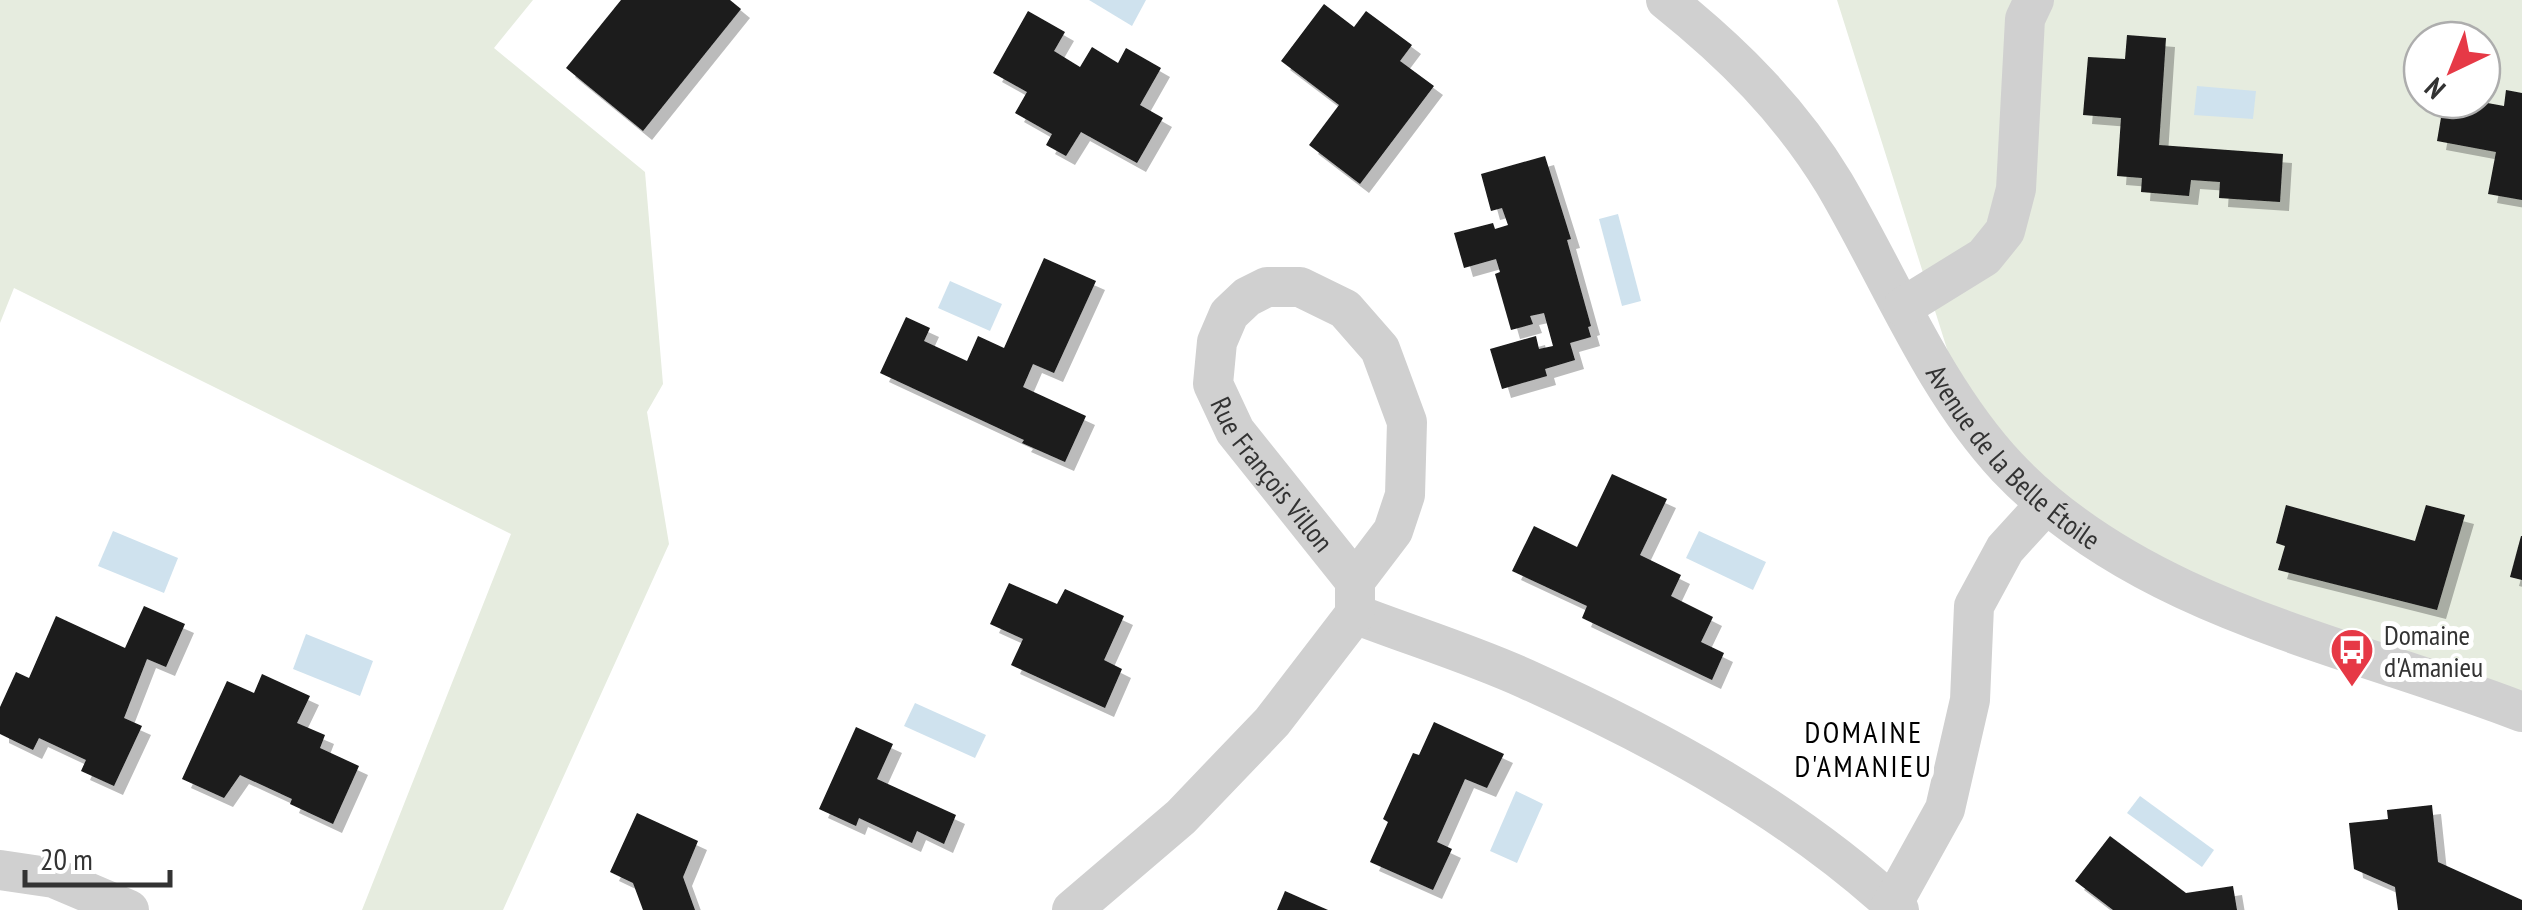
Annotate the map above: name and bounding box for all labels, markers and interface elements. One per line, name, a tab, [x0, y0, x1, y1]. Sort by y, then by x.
north arrow	[2402, 20, 2502, 120]
text: N	[2416, 70, 2453, 107]
street label: Avenue de la Belle Étoile	[1918, 358, 2108, 557]
street label: Rue François Villon	[1203, 391, 1342, 559]
place label: Domaine d'Amanieu	[2384, 616, 2483, 685]
bus stop icon: Domaine d'Amanieu	[2329, 627, 2375, 688]
district label: DOMAINE D'AMANIEU	[1795, 712, 1933, 785]
scale bar	[25, 825, 170, 887]
text: 20 m	[40, 839, 93, 878]

